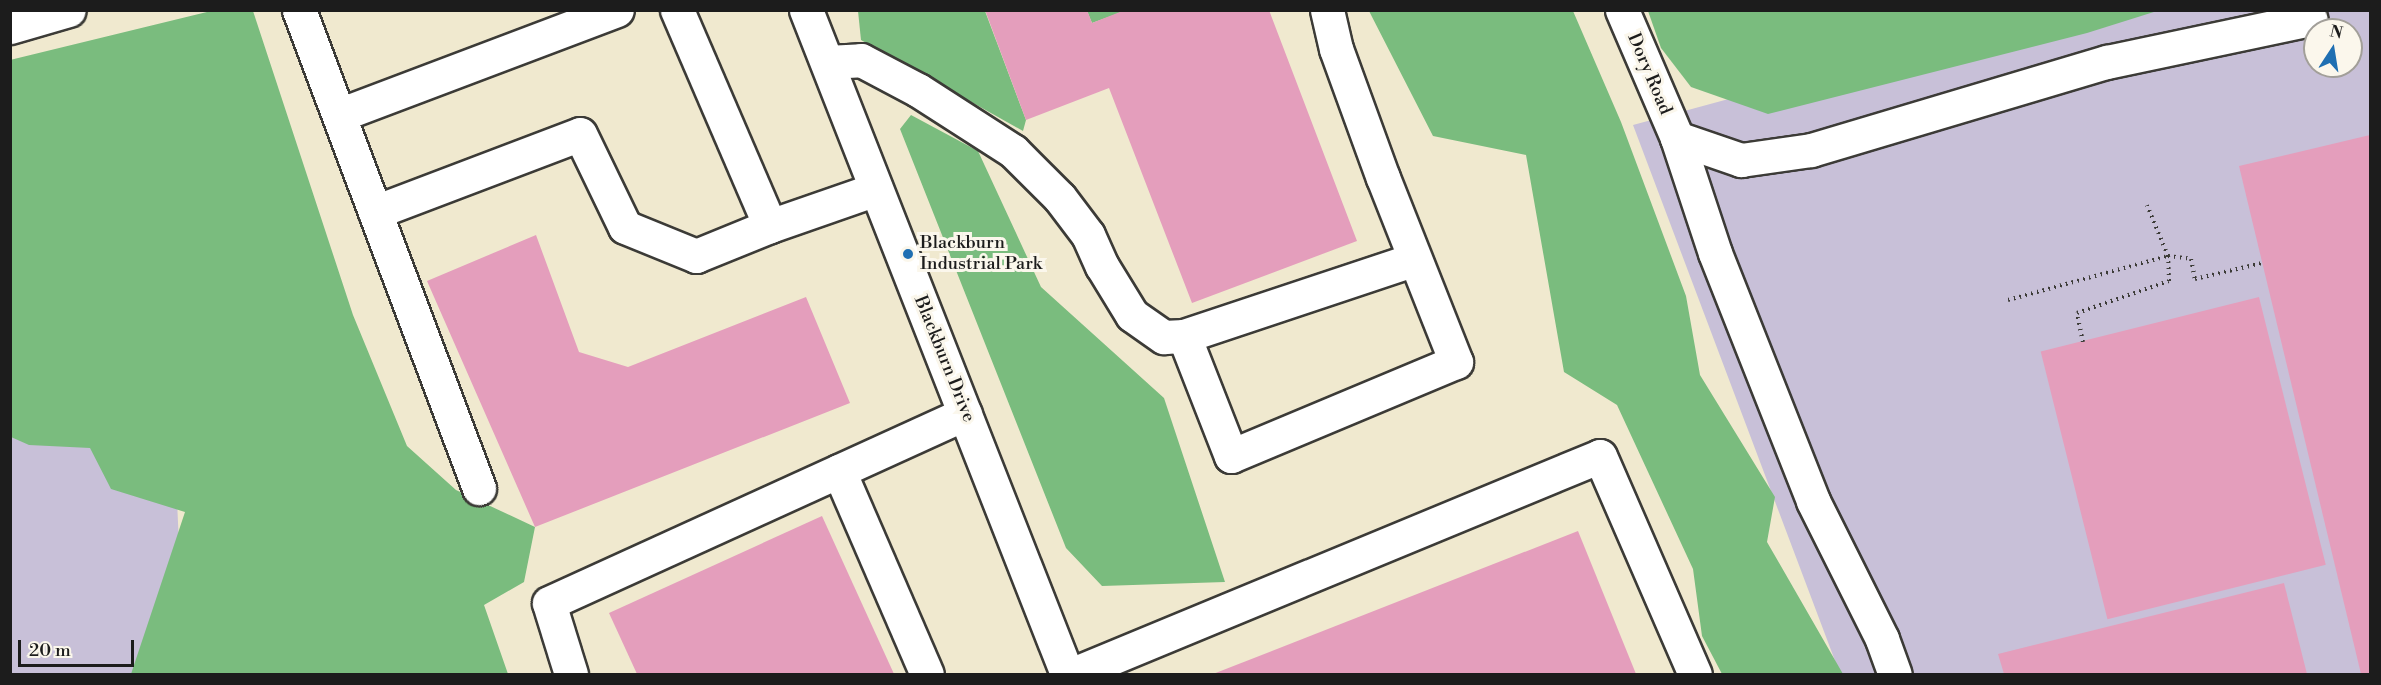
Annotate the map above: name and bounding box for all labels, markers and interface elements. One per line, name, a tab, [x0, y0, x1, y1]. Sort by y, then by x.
north arrow	[2303, 18, 2363, 78]
text: N	[2328, 21, 2345, 43]
street label: Dory Road	[1622, 30, 1676, 118]
place label: Blackburn Industrial Park	[920, 233, 1042, 276]
marker: Blackburn Industrial Park	[901, 247, 915, 261]
street label: Blackburn Drive	[909, 293, 979, 425]
scale bar	[21, 628, 136, 666]
text: 20 m	[29, 639, 71, 662]

